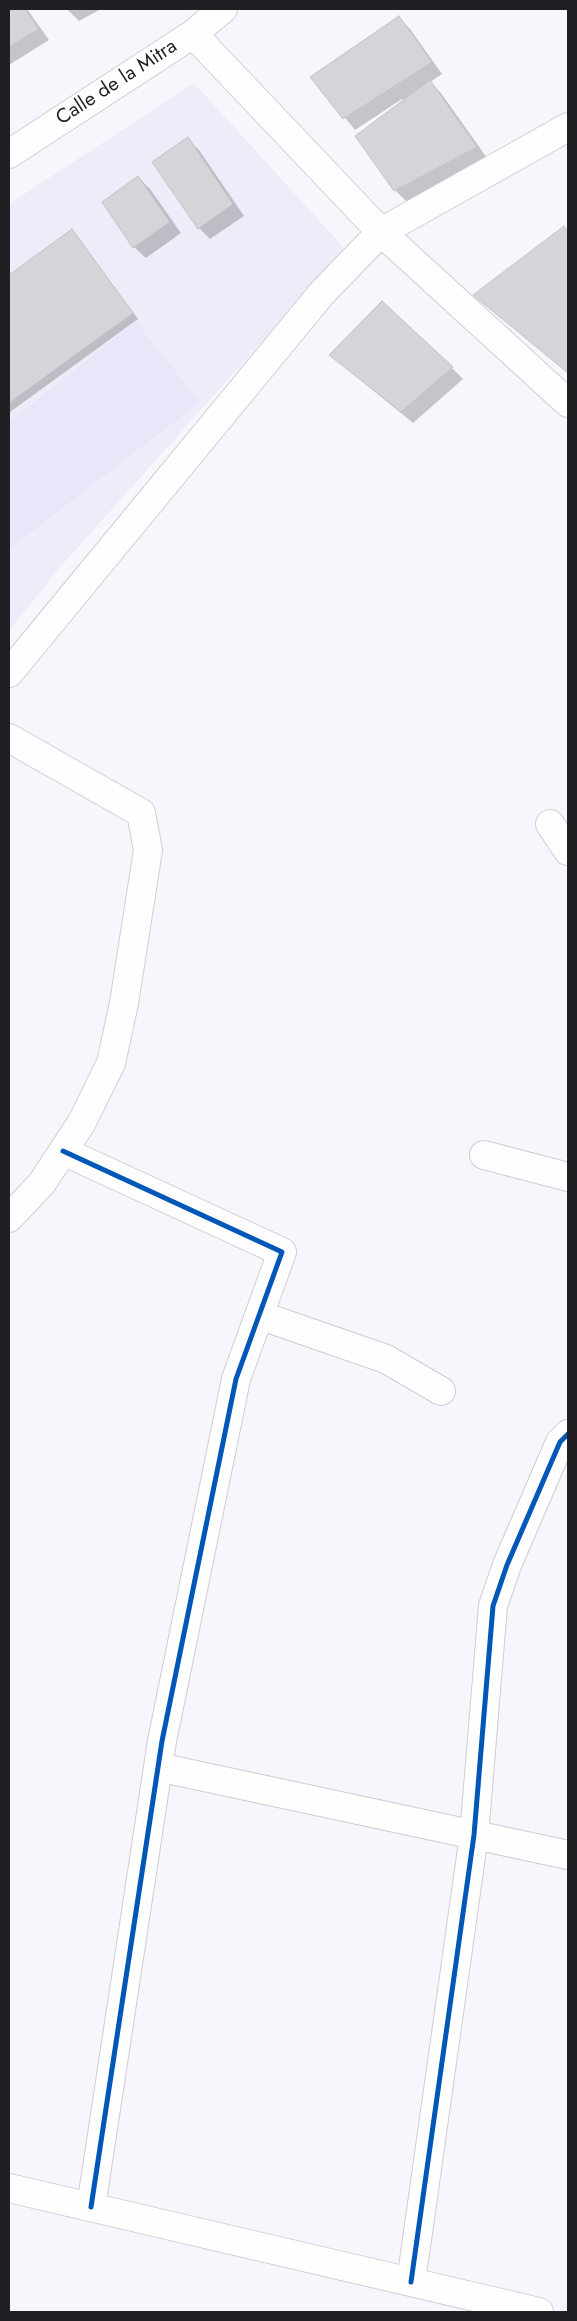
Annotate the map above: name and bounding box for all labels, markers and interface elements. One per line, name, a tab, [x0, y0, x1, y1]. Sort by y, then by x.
street label: Calle de la Mitra	[52, 35, 182, 131]

